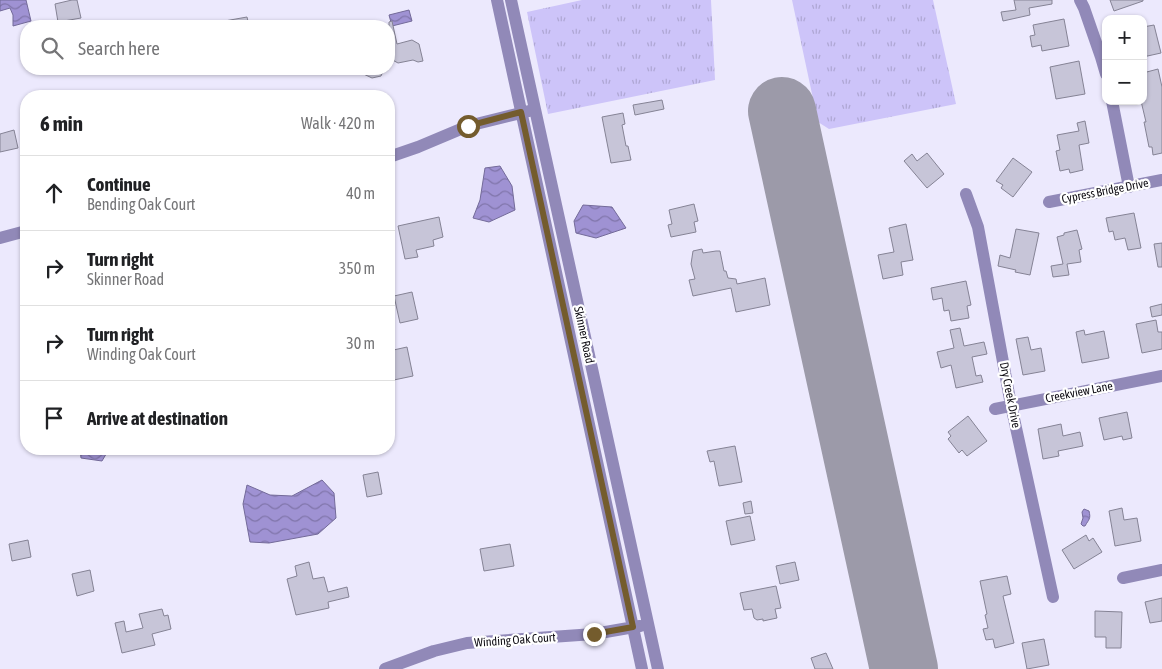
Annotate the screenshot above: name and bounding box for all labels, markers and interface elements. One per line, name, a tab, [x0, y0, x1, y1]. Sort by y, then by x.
map controls	[1102, 15, 1147, 105]
button: +	[1102, 15, 1147, 60]
search box	[20, 20, 395, 75]
icon: search	[38, 34, 66, 62]
text: Search here	[78, 37, 160, 59]
button: −	[1102, 60, 1147, 105]
text: 6 min	[40, 111, 83, 135]
text: Walk · 420 m	[301, 114, 375, 132]
route start	[457, 115, 480, 138]
text: Continue	[87, 173, 151, 195]
street label: Cypress Bridge Drive	[1060, 176, 1150, 206]
icon: ahead	[40, 179, 68, 207]
text: 40 m	[346, 184, 375, 202]
text: Bending Oak Court	[87, 195, 195, 213]
text: Turn right	[87, 248, 154, 270]
icon: right	[40, 254, 68, 282]
text: 350 m	[339, 259, 375, 277]
text: Skinner Road	[87, 270, 164, 288]
street label: Skinner Road	[571, 305, 597, 365]
text: Turn right	[87, 323, 154, 345]
icon: right	[40, 329, 68, 357]
text: 30 m	[346, 334, 375, 352]
text: Winding Oak Court	[87, 345, 196, 363]
street label: Dry Creek Drive	[997, 361, 1023, 429]
street label: Creekview Lane	[1044, 379, 1114, 405]
icon: arrive	[40, 404, 68, 432]
text: Arrive at destination	[87, 407, 228, 429]
route end	[583, 623, 606, 646]
street label: Winding Oak Court	[474, 630, 557, 650]

